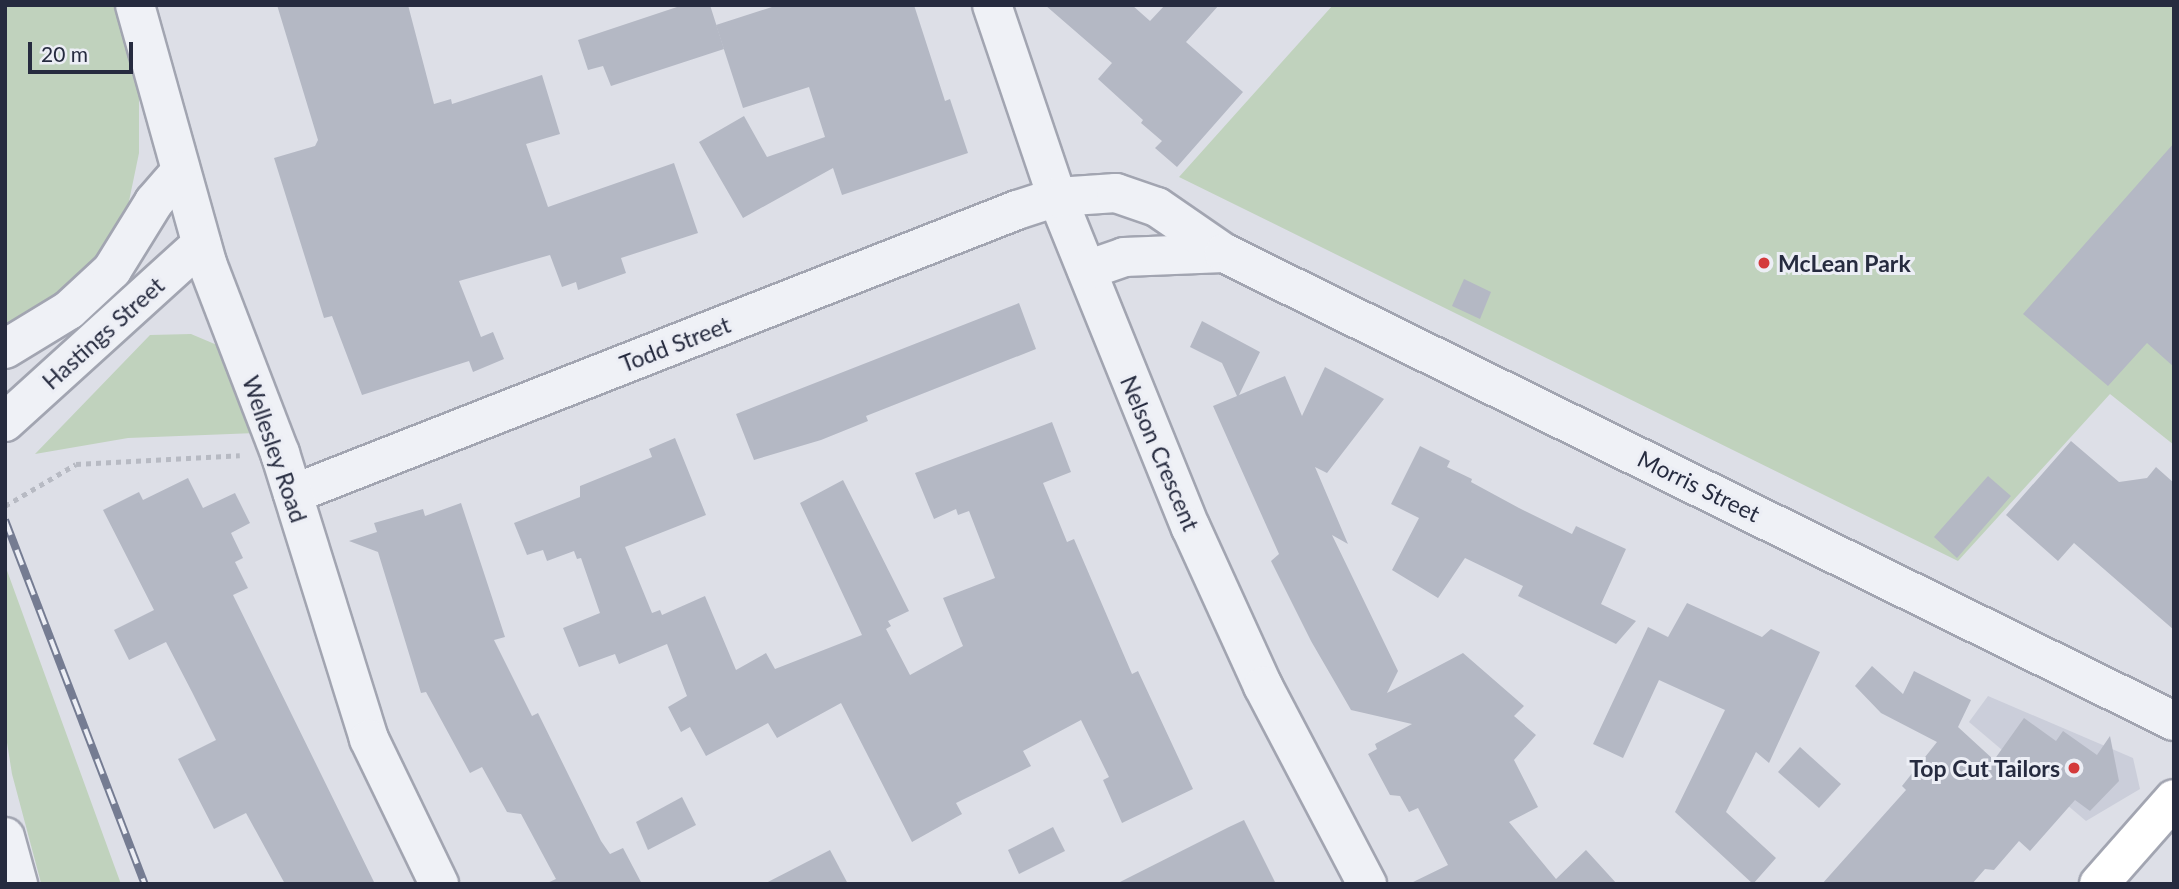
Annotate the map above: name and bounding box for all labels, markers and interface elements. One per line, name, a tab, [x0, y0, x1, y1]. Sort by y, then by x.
scale bar	[32, 28, 136, 72]
text: 20 m	[41, 41, 88, 66]
place label: McLean Park	[1778, 249, 1911, 277]
marker: McLean Park	[1756, 255, 1772, 271]
street label: Hastings Street	[37, 271, 169, 395]
street label: Todd Street	[616, 310, 734, 378]
street label: Nelson Crescent	[1115, 371, 1205, 535]
street label: Wellesley Road	[237, 372, 313, 526]
street label: Morris Street	[1633, 445, 1765, 527]
place label: Top Cut Tailors	[1909, 754, 2060, 782]
marker: Top Cut Tailors	[2066, 760, 2082, 776]

